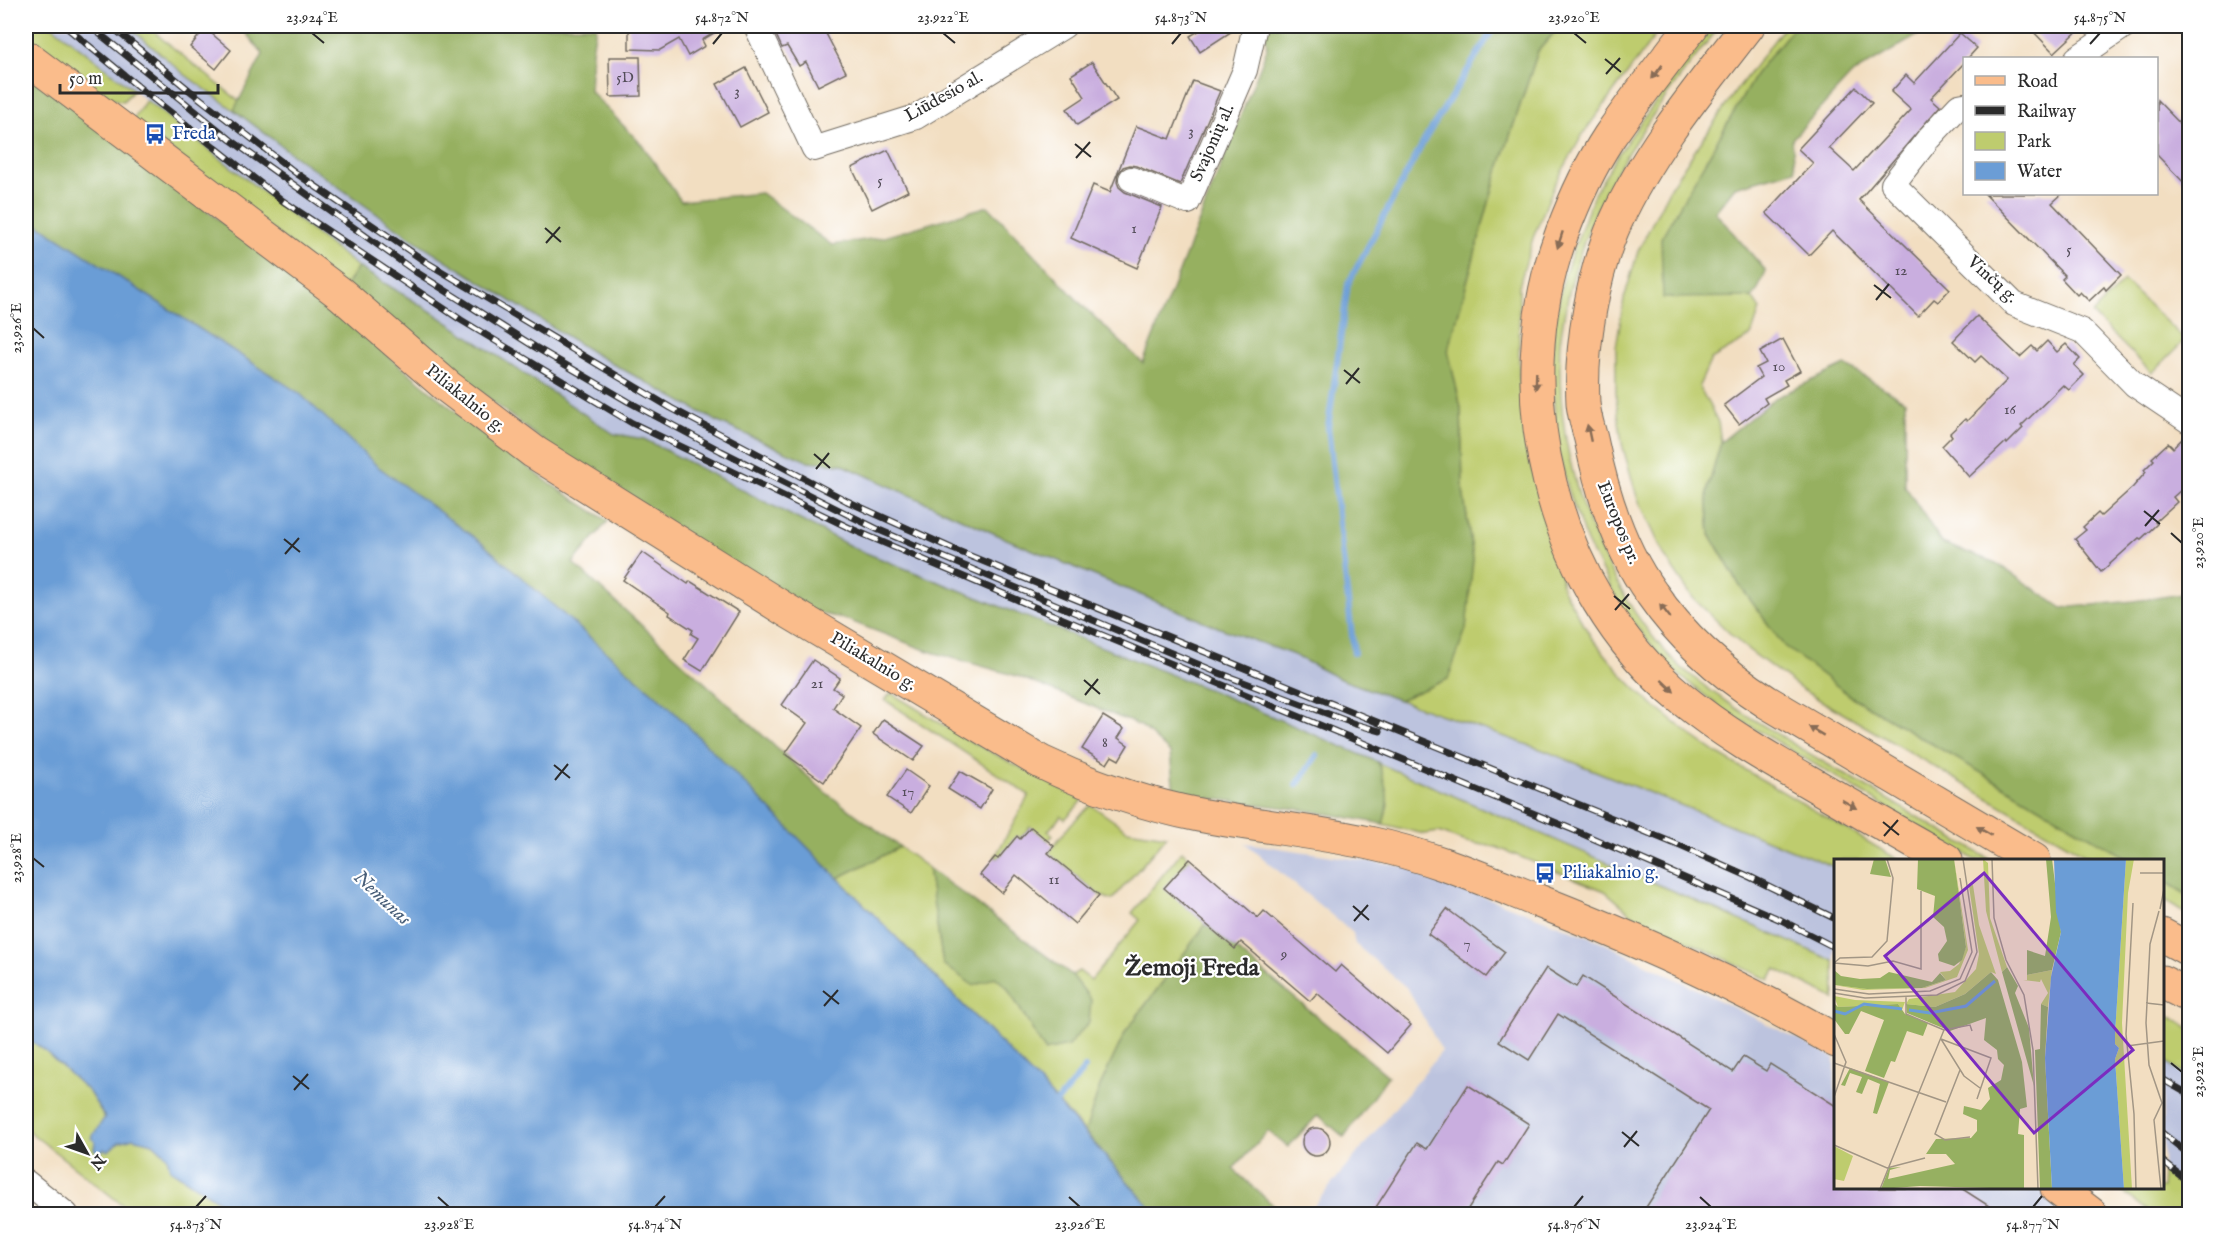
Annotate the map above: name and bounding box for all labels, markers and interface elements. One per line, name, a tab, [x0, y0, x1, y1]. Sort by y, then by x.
text: 23.924°E	[286, 8, 338, 27]
text: 54.872°N	[695, 8, 749, 27]
text: 23.922°E	[917, 8, 969, 27]
text: 54.873°N	[1155, 8, 1207, 27]
text: 23.920°E	[1548, 8, 1600, 27]
text: 54.875°N	[2074, 8, 2126, 27]
scale bar	[60, 57, 218, 95]
legend	[1963, 57, 2158, 195]
one-way arrow	[1652, 65, 1664, 80]
street label: Liūdesio al.	[901, 66, 987, 128]
text: 50 m	[69, 68, 102, 91]
house number: 5D	[616, 68, 634, 87]
text: Road	[2017, 71, 2058, 94]
house number: 3	[734, 82, 740, 101]
street label: Svajonių al.	[1186, 100, 1240, 186]
text: Railway	[2017, 101, 2076, 124]
bus stop icon: Freda	[143, 122, 167, 146]
house number: 3	[1188, 122, 1194, 141]
place label: Freda	[172, 123, 216, 146]
text: Park	[2017, 131, 2052, 154]
text: Water	[2017, 161, 2062, 184]
house number: 5	[877, 171, 883, 190]
house number: 1	[1131, 219, 1137, 238]
one-way arrow	[1555, 231, 1564, 249]
house number: 5	[2066, 240, 2072, 259]
street label: Vinčų g.	[1961, 250, 2022, 309]
house number: 12	[1895, 261, 1907, 280]
text: 23.926°E	[7, 303, 26, 353]
house number: 10	[1773, 357, 1785, 376]
street label: Piliakalnio g.	[420, 360, 510, 438]
one-way arrow	[1532, 371, 1541, 390]
house number: 16	[2004, 400, 2017, 419]
one-way arrow	[1584, 423, 1593, 442]
street label: Europos pr.	[1591, 478, 1645, 568]
text: 23.920°E	[2189, 517, 2208, 569]
one-way arrow	[1658, 603, 1671, 619]
street label: Piliakalnio g.	[826, 627, 920, 697]
house number: 21	[811, 674, 823, 693]
one-way arrow	[1661, 679, 1676, 693]
one-way arrow	[1808, 726, 1824, 737]
house number: 8	[1102, 733, 1108, 752]
house number: 17	[902, 782, 914, 801]
one-way arrow	[1841, 799, 1857, 810]
one-way arrow	[1976, 825, 1992, 836]
text: 23.928°E	[7, 833, 26, 883]
inset map	[1834, 859, 2164, 1189]
bus stop icon: Piliakalnio g.	[1533, 861, 1557, 885]
place label: Piliakalnio g.	[1562, 862, 1659, 885]
water label: Nemunas	[348, 865, 416, 931]
house number: 11	[1048, 870, 1060, 889]
house number: 7	[1463, 934, 1471, 953]
house number: 9	[1280, 945, 1287, 964]
district label: Žemoji Freda	[1125, 953, 1260, 984]
text: 23.922°E	[2189, 1046, 2208, 1098]
north arrow	[57, 1123, 117, 1183]
text: N	[85, 1149, 110, 1173]
text: 54.873°N	[170, 1215, 222, 1234]
text: 23.928°E	[424, 1215, 474, 1234]
text: 54.874°N	[628, 1215, 682, 1234]
text: 23.926°E	[1055, 1215, 1105, 1234]
text: 54.876°N	[1547, 1215, 1601, 1234]
text: 23.924°E	[1685, 1215, 1737, 1234]
text: 54.877°N	[2006, 1215, 2060, 1234]

